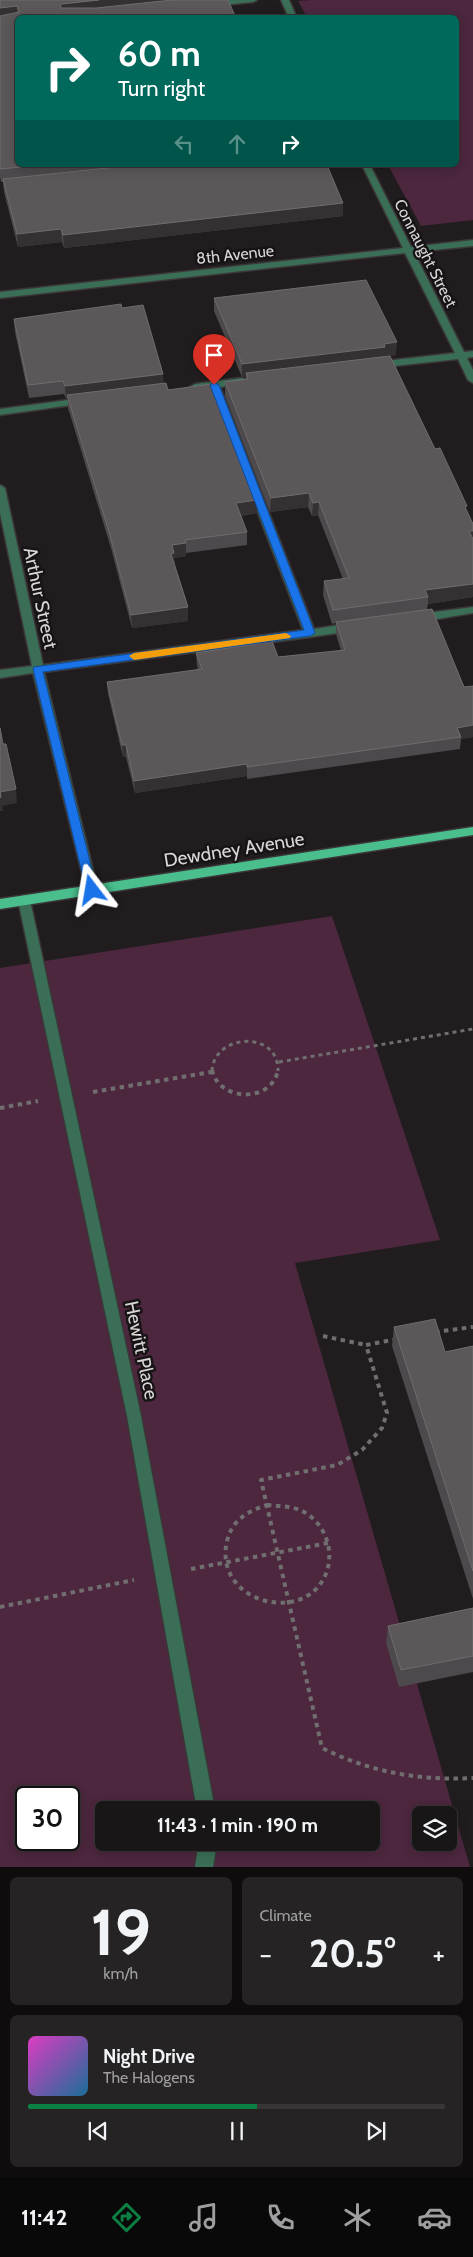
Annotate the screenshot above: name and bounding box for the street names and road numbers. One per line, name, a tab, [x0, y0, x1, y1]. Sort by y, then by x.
street label: Connaught Street	[390, 196, 461, 311]
street label: 8th Avenue	[195, 241, 275, 268]
street label: Arthur Street	[19, 545, 63, 652]
street label: Dewdney Avenue	[162, 827, 306, 872]
street label: Hewitt Place	[120, 1299, 163, 1402]

